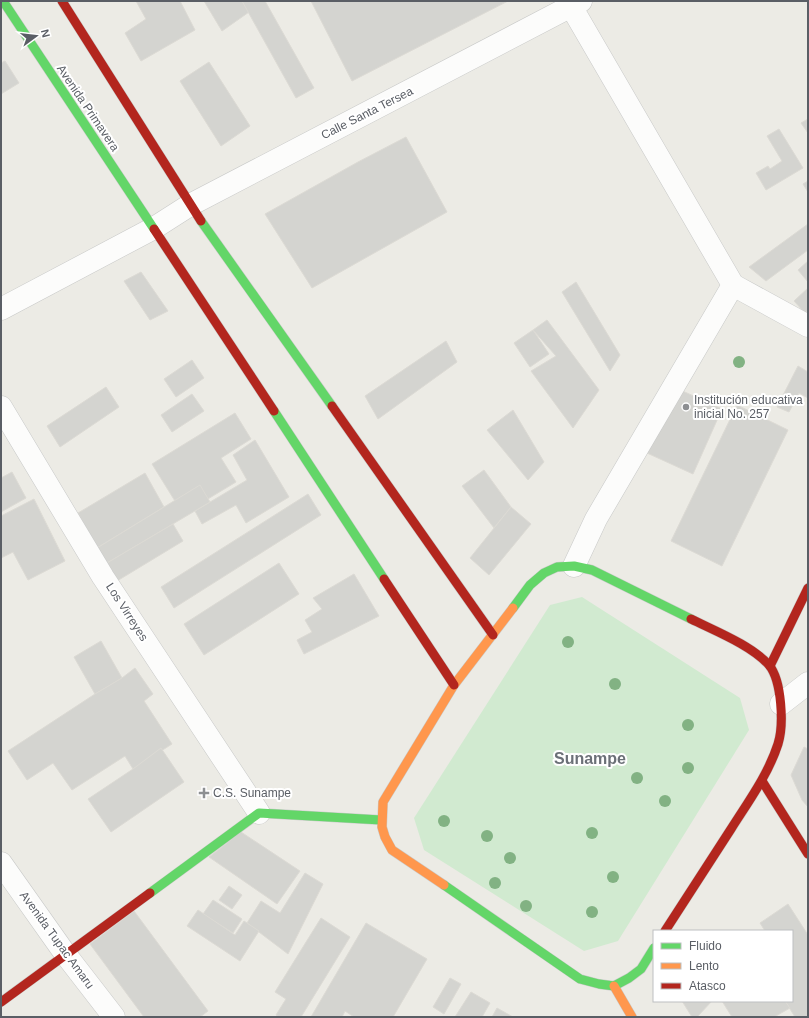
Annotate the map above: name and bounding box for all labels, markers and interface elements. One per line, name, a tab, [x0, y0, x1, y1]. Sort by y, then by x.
north arrow	[16, 16, 56, 56]
text: N	[39, 28, 52, 39]
street label: Avenida Primavera	[54, 62, 122, 154]
street label: Calle Santa Tersea	[319, 84, 416, 142]
place label: Institución educativa inicial No. 257	[694, 393, 803, 421]
marker: Institución educativa inicial No. 257	[681, 402, 691, 412]
street label: Los Virreyes	[103, 580, 151, 644]
district label: Sunampe	[554, 750, 626, 767]
place label: C.S. Sunampe	[213, 786, 291, 800]
marker: C.S. Sunampe	[198, 787, 210, 799]
street label: Avenida Tupac Amaru	[17, 888, 97, 992]
legend	[653, 930, 793, 1002]
text: Fluido	[689, 939, 722, 953]
text: Lento	[689, 959, 719, 973]
text: Atasco	[689, 979, 726, 993]

